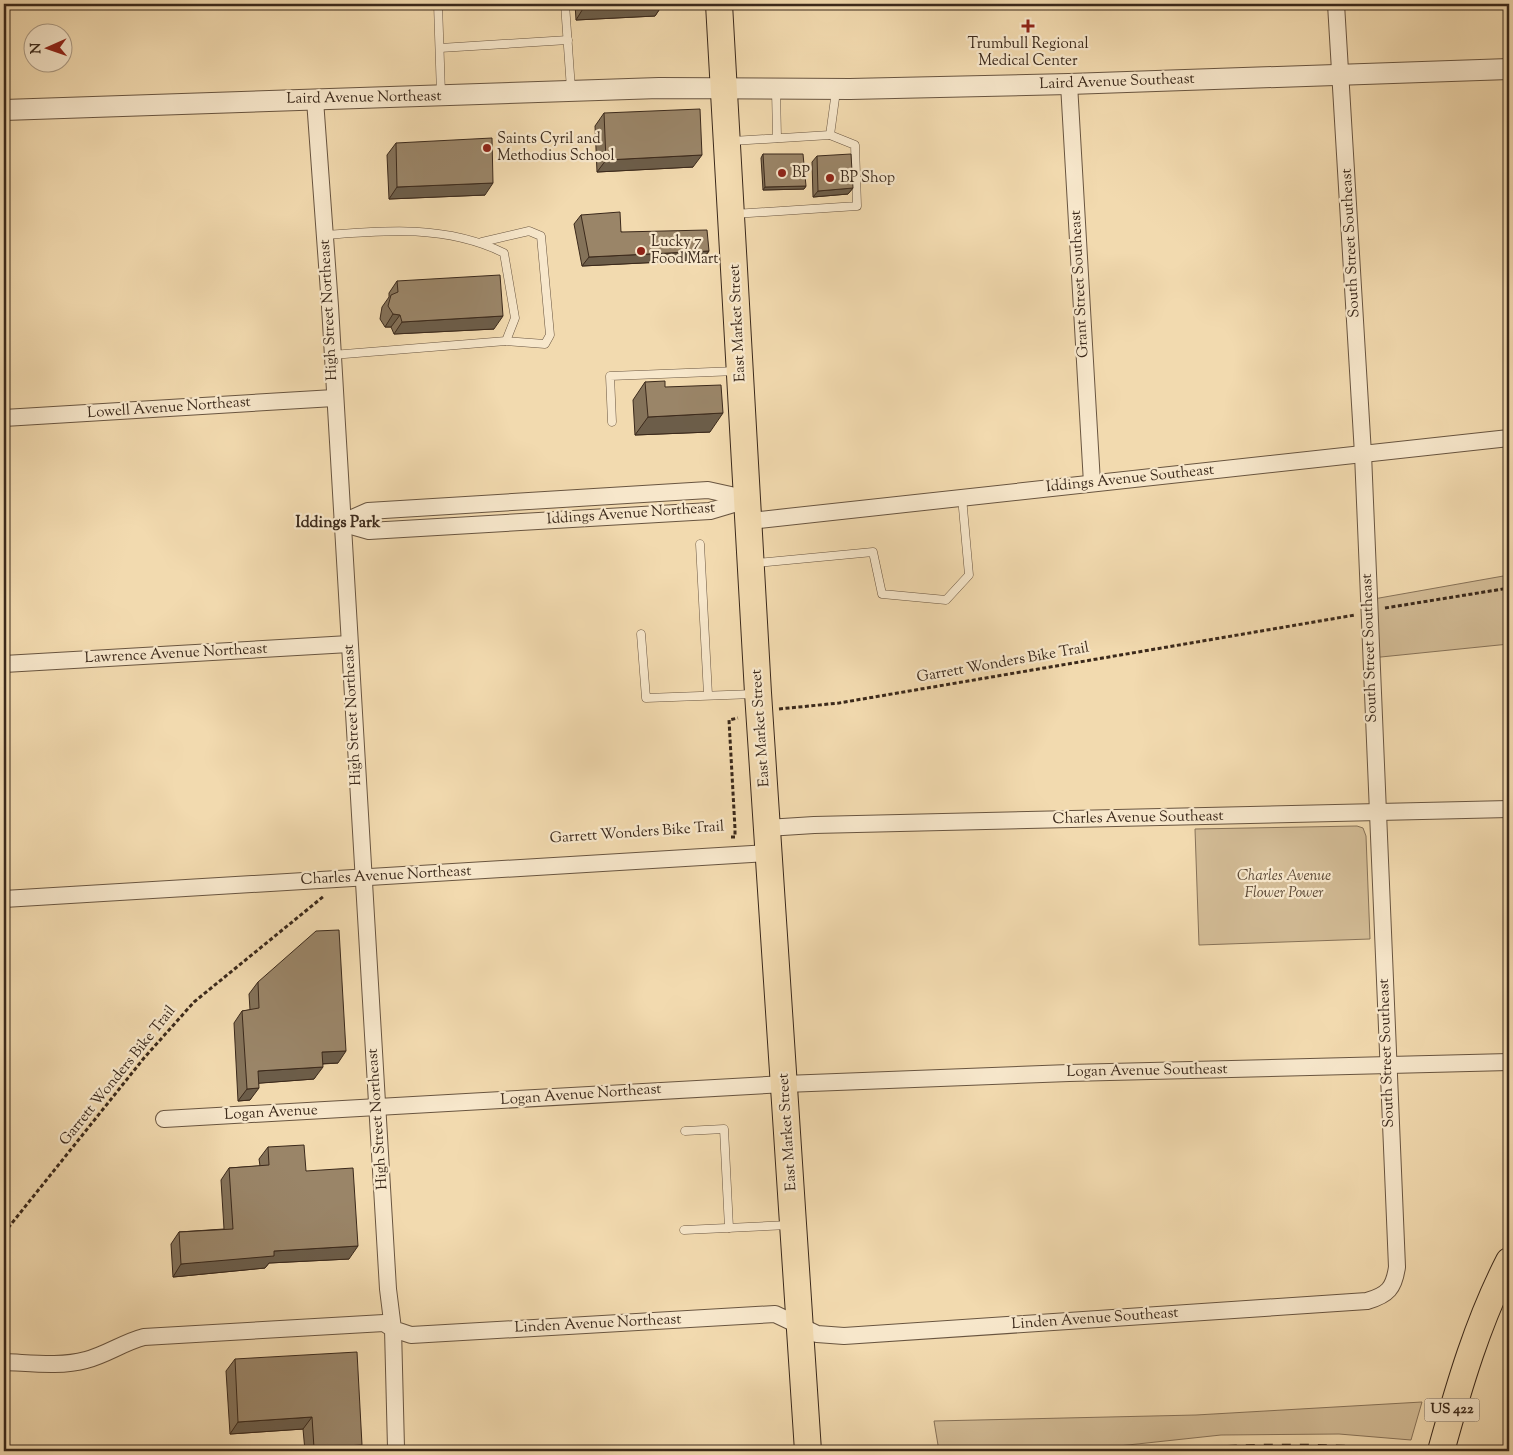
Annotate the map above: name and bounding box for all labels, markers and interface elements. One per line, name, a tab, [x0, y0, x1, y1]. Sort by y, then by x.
marker: Trumbull Regional Medical Center	[1021, 19, 1035, 33]
north arrow	[22, 22, 72, 72]
place label: Trumbull Regional Medical Center	[967, 34, 1089, 72]
text: N	[27, 42, 47, 54]
street label: Laird Avenue Southeast	[1039, 69, 1195, 95]
street label: Laird Avenue Northeast	[286, 86, 442, 110]
place label: Saints Cyril and Methodius School	[497, 129, 615, 167]
marker: Saints Cyril and Methodius School	[481, 142, 493, 154]
place label: BP	[792, 163, 810, 184]
marker: BP	[776, 167, 788, 179]
place label: BP Shop	[840, 168, 895, 189]
street label: South Street Southeast	[1337, 168, 1365, 318]
marker: BP Shop	[824, 172, 836, 184]
street label: Grant Street Southeast	[1066, 209, 1094, 359]
place label: Lucky 7 Food Mart	[651, 232, 718, 270]
street label: High Street Northeast	[315, 239, 343, 381]
marker: Lucky 7 Food Mart	[635, 245, 647, 257]
street label: East Market Street	[724, 263, 752, 383]
street label: Lowell Avenue Northeast	[87, 392, 251, 424]
street label: Iddings Avenue Southeast	[1045, 460, 1215, 498]
street label: Iddings Avenue Northeast	[546, 498, 716, 530]
district label: Iddings Park	[295, 512, 381, 535]
street label: South Street Southeast	[1357, 573, 1383, 723]
street label: Garrett Wonders Bike Trail	[915, 637, 1091, 689]
street label: Lawrence Avenue Northeast	[84, 639, 268, 669]
street label: High Street Northeast	[339, 644, 367, 786]
street label: East Market Street	[746, 668, 776, 788]
street label: Charles Avenue Southeast	[1052, 806, 1224, 830]
street label: Garrett Wonders Bike Trail	[549, 816, 725, 850]
street label: Charles Avenue Northeast	[300, 861, 472, 891]
park label: Charles Avenue Flower Power	[1237, 866, 1331, 904]
street label: South Street Southeast	[1374, 978, 1400, 1128]
street label: Garrett Wonders Bike Trail	[55, 1001, 181, 1151]
street label: High Street Northeast	[363, 1048, 393, 1190]
street label: Logan Avenue Southeast	[1066, 1059, 1228, 1083]
street label: East Market Street	[773, 1072, 803, 1192]
street label: Logan Avenue Northeast	[500, 1079, 662, 1111]
street label: Logan Avenue	[224, 1100, 318, 1126]
street label: Linden Avenue Southeast	[1011, 1303, 1179, 1335]
street label: Linden Avenue Northeast	[514, 1309, 682, 1339]
road number: US 422	[1424, 1398, 1480, 1422]

